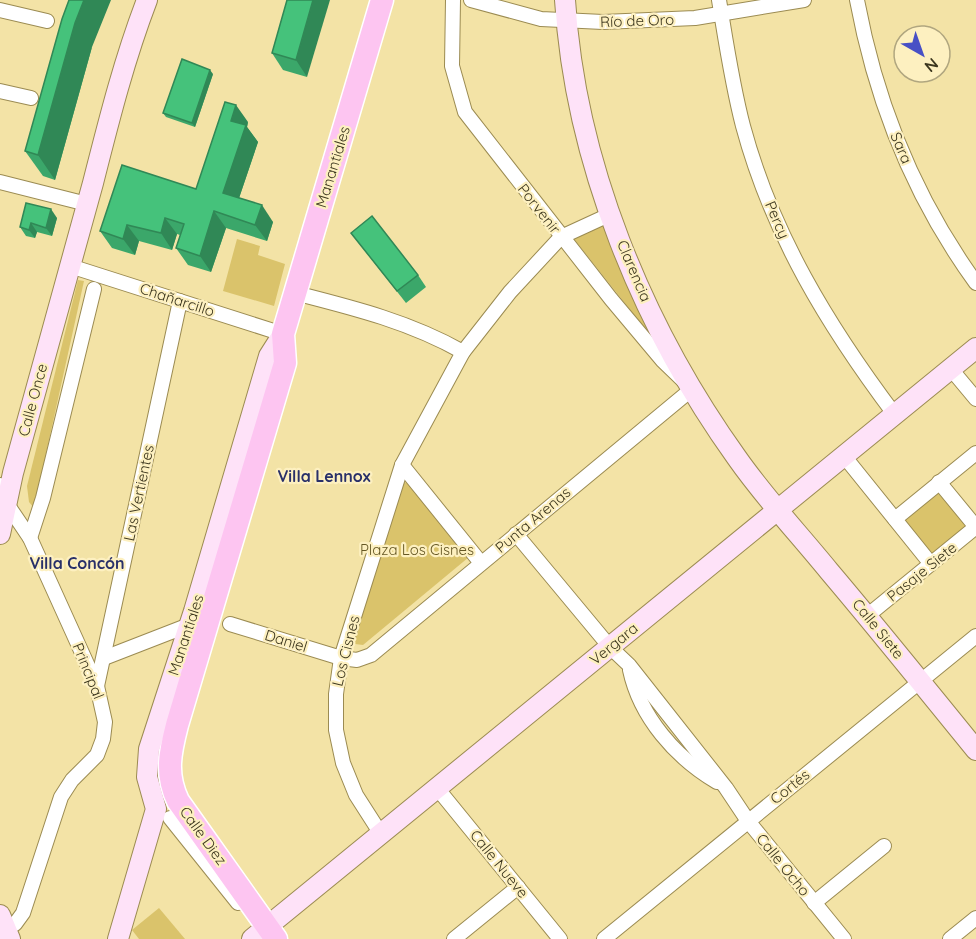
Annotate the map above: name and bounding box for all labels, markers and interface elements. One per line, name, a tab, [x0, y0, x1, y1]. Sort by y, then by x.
street label: Río de Oro	[600, 10, 674, 31]
north arrow	[892, 24, 952, 84]
text: N	[921, 54, 943, 77]
street label: Manantiales	[311, 124, 354, 210]
street label: Sara	[886, 129, 916, 166]
street label: Porvenir	[514, 180, 565, 238]
street label: Percy	[761, 198, 794, 241]
street label: Clarencia	[613, 237, 656, 304]
street label: Chañarcillo	[137, 279, 217, 321]
street label: Calle Once	[14, 361, 51, 438]
street label: Las Vertientes	[119, 443, 158, 543]
district label: Villa Lennox	[277, 466, 371, 486]
street label: Punta Arenas	[491, 483, 574, 557]
street label: Pasaje Siete	[883, 538, 960, 606]
park label: Plaza Los Cisnes	[360, 540, 474, 559]
district label: Villa Concón	[29, 553, 125, 573]
street label: Manantiales	[163, 592, 208, 678]
street label: Calle Siete	[848, 595, 908, 663]
street label: Los Cisnes	[328, 613, 363, 688]
street label: Vergara	[586, 618, 642, 669]
street label: Daniel	[262, 625, 310, 656]
street label: Principal	[69, 640, 108, 702]
street label: Cortés	[766, 765, 813, 808]
street label: Calle Diez	[176, 803, 231, 869]
street label: Calle Nueve	[466, 826, 533, 902]
street label: Calle Ocho	[752, 829, 814, 900]

